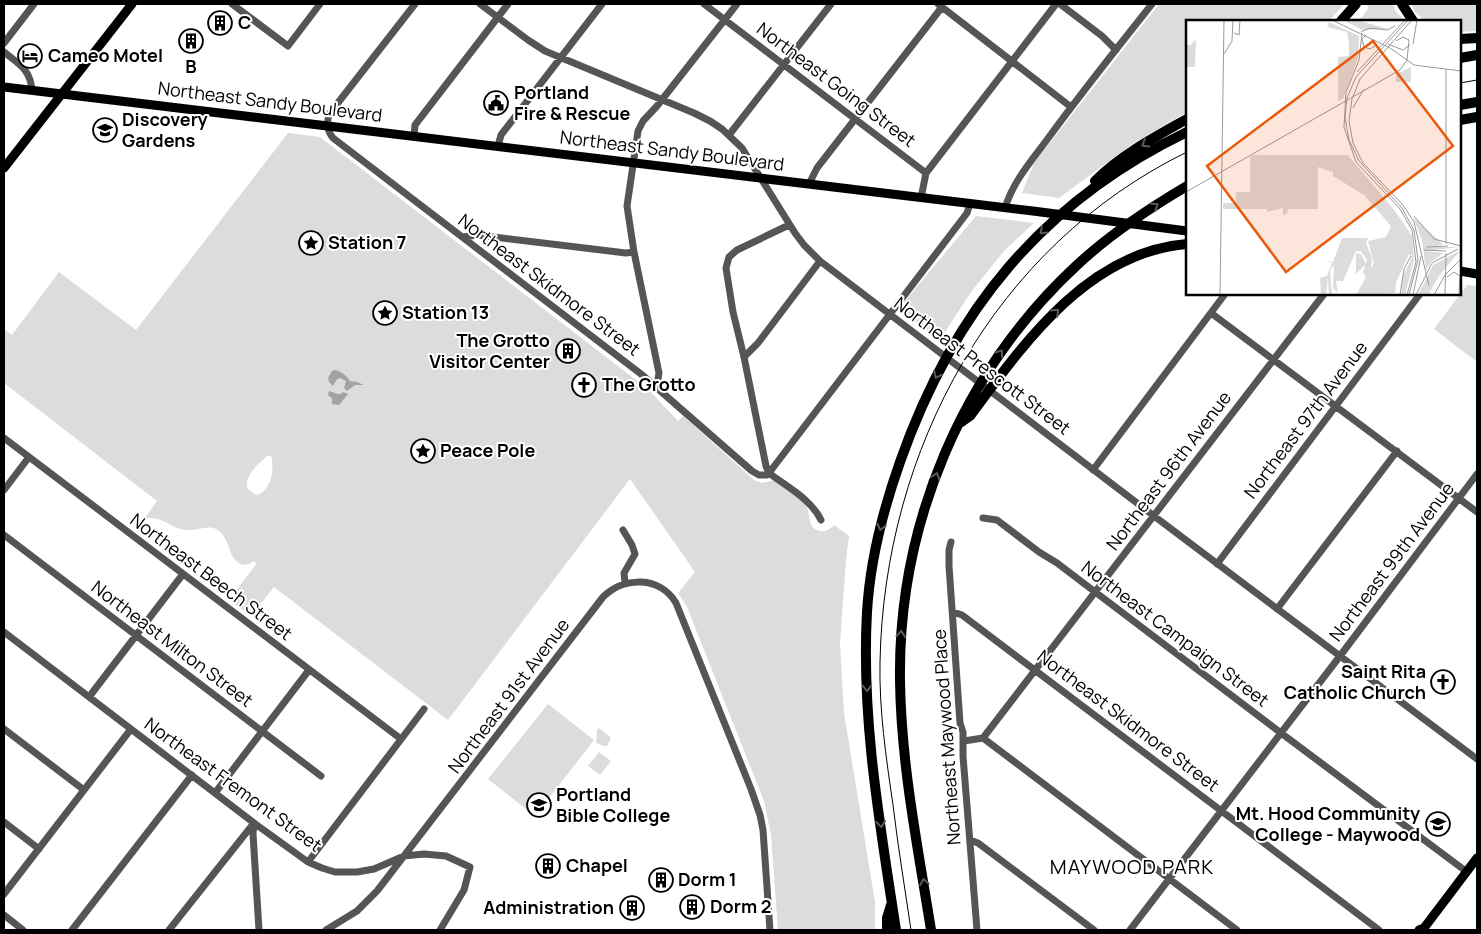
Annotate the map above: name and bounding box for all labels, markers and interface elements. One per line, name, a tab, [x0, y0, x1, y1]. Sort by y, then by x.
building icon: C	[207, 10, 233, 36]
place label: C	[238, 10, 251, 34]
street label: Northeast Going Street	[752, 16, 921, 152]
inset map	[1186, 20, 1461, 295]
building icon: B	[178, 28, 204, 54]
hotel icon: Cameo Motel	[17, 43, 43, 69]
place label: Cameo Motel	[48, 43, 163, 67]
place label: B	[185, 54, 197, 78]
street label: Northeast Sandy Boulevard	[157, 75, 384, 127]
place label: Portland Fire & Rescue	[514, 80, 631, 125]
public building icon: Portland Fire & Rescue	[483, 90, 509, 116]
place label: Discovery Gardens	[122, 107, 208, 152]
school or university icon: Discovery Gardens	[92, 117, 118, 143]
street label: Northeast Sandy Boulevard	[559, 124, 786, 176]
one-way arrow	[1141, 137, 1150, 147]
one-way arrow	[1150, 202, 1159, 212]
street label: Northeast Skidmore Street	[454, 208, 645, 361]
one-way arrow	[1040, 225, 1049, 234]
place icon: Station 7	[298, 230, 324, 256]
place label: Station 7	[328, 230, 406, 254]
street label: Northeast Prescott Street	[889, 291, 1076, 440]
place icon: Station 13	[372, 300, 398, 326]
place label: Station 13	[402, 300, 489, 324]
one-way arrow	[1051, 309, 1060, 318]
place label: The Grotto Visitor Center	[429, 328, 550, 373]
street label: Northeast 97th Avenue	[1238, 336, 1372, 503]
building icon: The Grotto Visitor Center	[555, 338, 581, 364]
one-way arrow	[994, 349, 1003, 359]
one-way arrow	[933, 369, 943, 378]
church icon: The Grotto	[571, 372, 597, 398]
place label: The Grotto	[602, 372, 696, 396]
street label: Northeast 96th Avenue	[1100, 386, 1236, 555]
place icon: Peace Pole	[410, 438, 436, 464]
place label: Peace Pole	[440, 438, 535, 462]
one-way arrow	[930, 472, 940, 480]
street label: Northeast 99th Avenue	[1323, 477, 1459, 646]
street label: Northeast Beech Street	[126, 507, 298, 645]
one-way arrow	[876, 523, 887, 532]
street label: Northeast Campaign Street	[1077, 555, 1274, 712]
street label: Northeast Milton Street	[87, 575, 258, 712]
street label: Northeast 91st Avenue	[442, 613, 574, 778]
street label: Northeast Maywood Place	[926, 628, 966, 846]
one-way arrow	[895, 629, 906, 637]
street label: Northeast Skidmore Street	[1033, 644, 1224, 797]
place label: Saint Rita Catholic Church	[1284, 659, 1426, 704]
church icon: Saint Rita Catholic Church	[1430, 669, 1456, 695]
one-way arrow	[861, 685, 872, 693]
street label: Northeast Fremont Street	[140, 712, 327, 857]
place label: Portland Bible College	[556, 782, 670, 827]
school or university icon: Portland Bible College	[526, 792, 552, 818]
place label: Mt. Hood Community College - Maywood	[1236, 801, 1420, 846]
school or university icon: Mt. Hood Community College - Maywood	[1425, 811, 1451, 837]
one-way arrow	[875, 820, 885, 828]
building icon: Chapel	[535, 853, 561, 879]
place label: Chapel	[566, 853, 628, 877]
district label: MAYWOOD PARK	[1050, 853, 1214, 880]
building icon: Dorm 1	[648, 867, 674, 893]
place label: Dorm 1	[678, 867, 737, 891]
one-way arrow	[919, 878, 929, 886]
building icon: Dorm 2	[679, 894, 705, 920]
place label: Dorm 2	[710, 894, 771, 918]
place label: Administration	[483, 895, 614, 919]
building icon: Administration	[619, 895, 645, 921]

